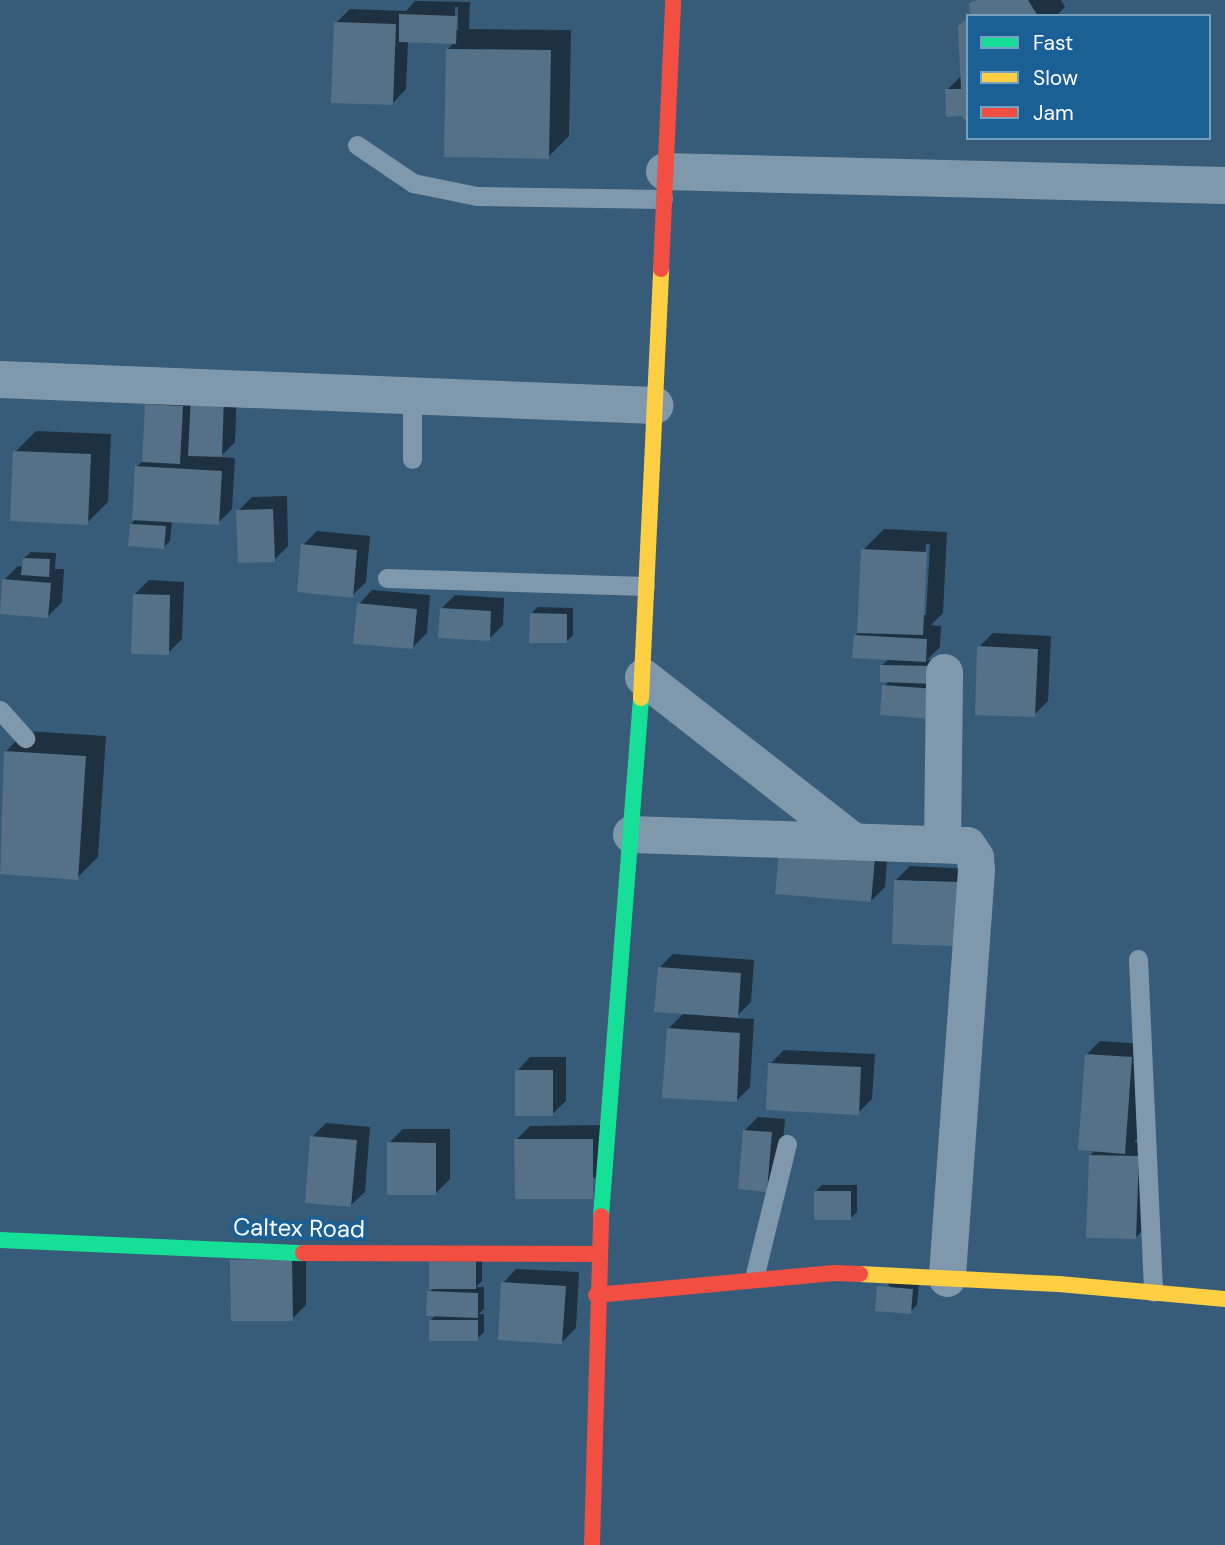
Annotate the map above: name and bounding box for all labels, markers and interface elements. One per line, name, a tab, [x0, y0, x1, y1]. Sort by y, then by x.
legend	[966, 14, 1211, 140]
text: Fast	[1033, 29, 1073, 57]
text: Slow	[1033, 64, 1078, 92]
text: Jam	[1033, 99, 1074, 127]
street label: Caltex Road	[233, 1212, 365, 1244]

